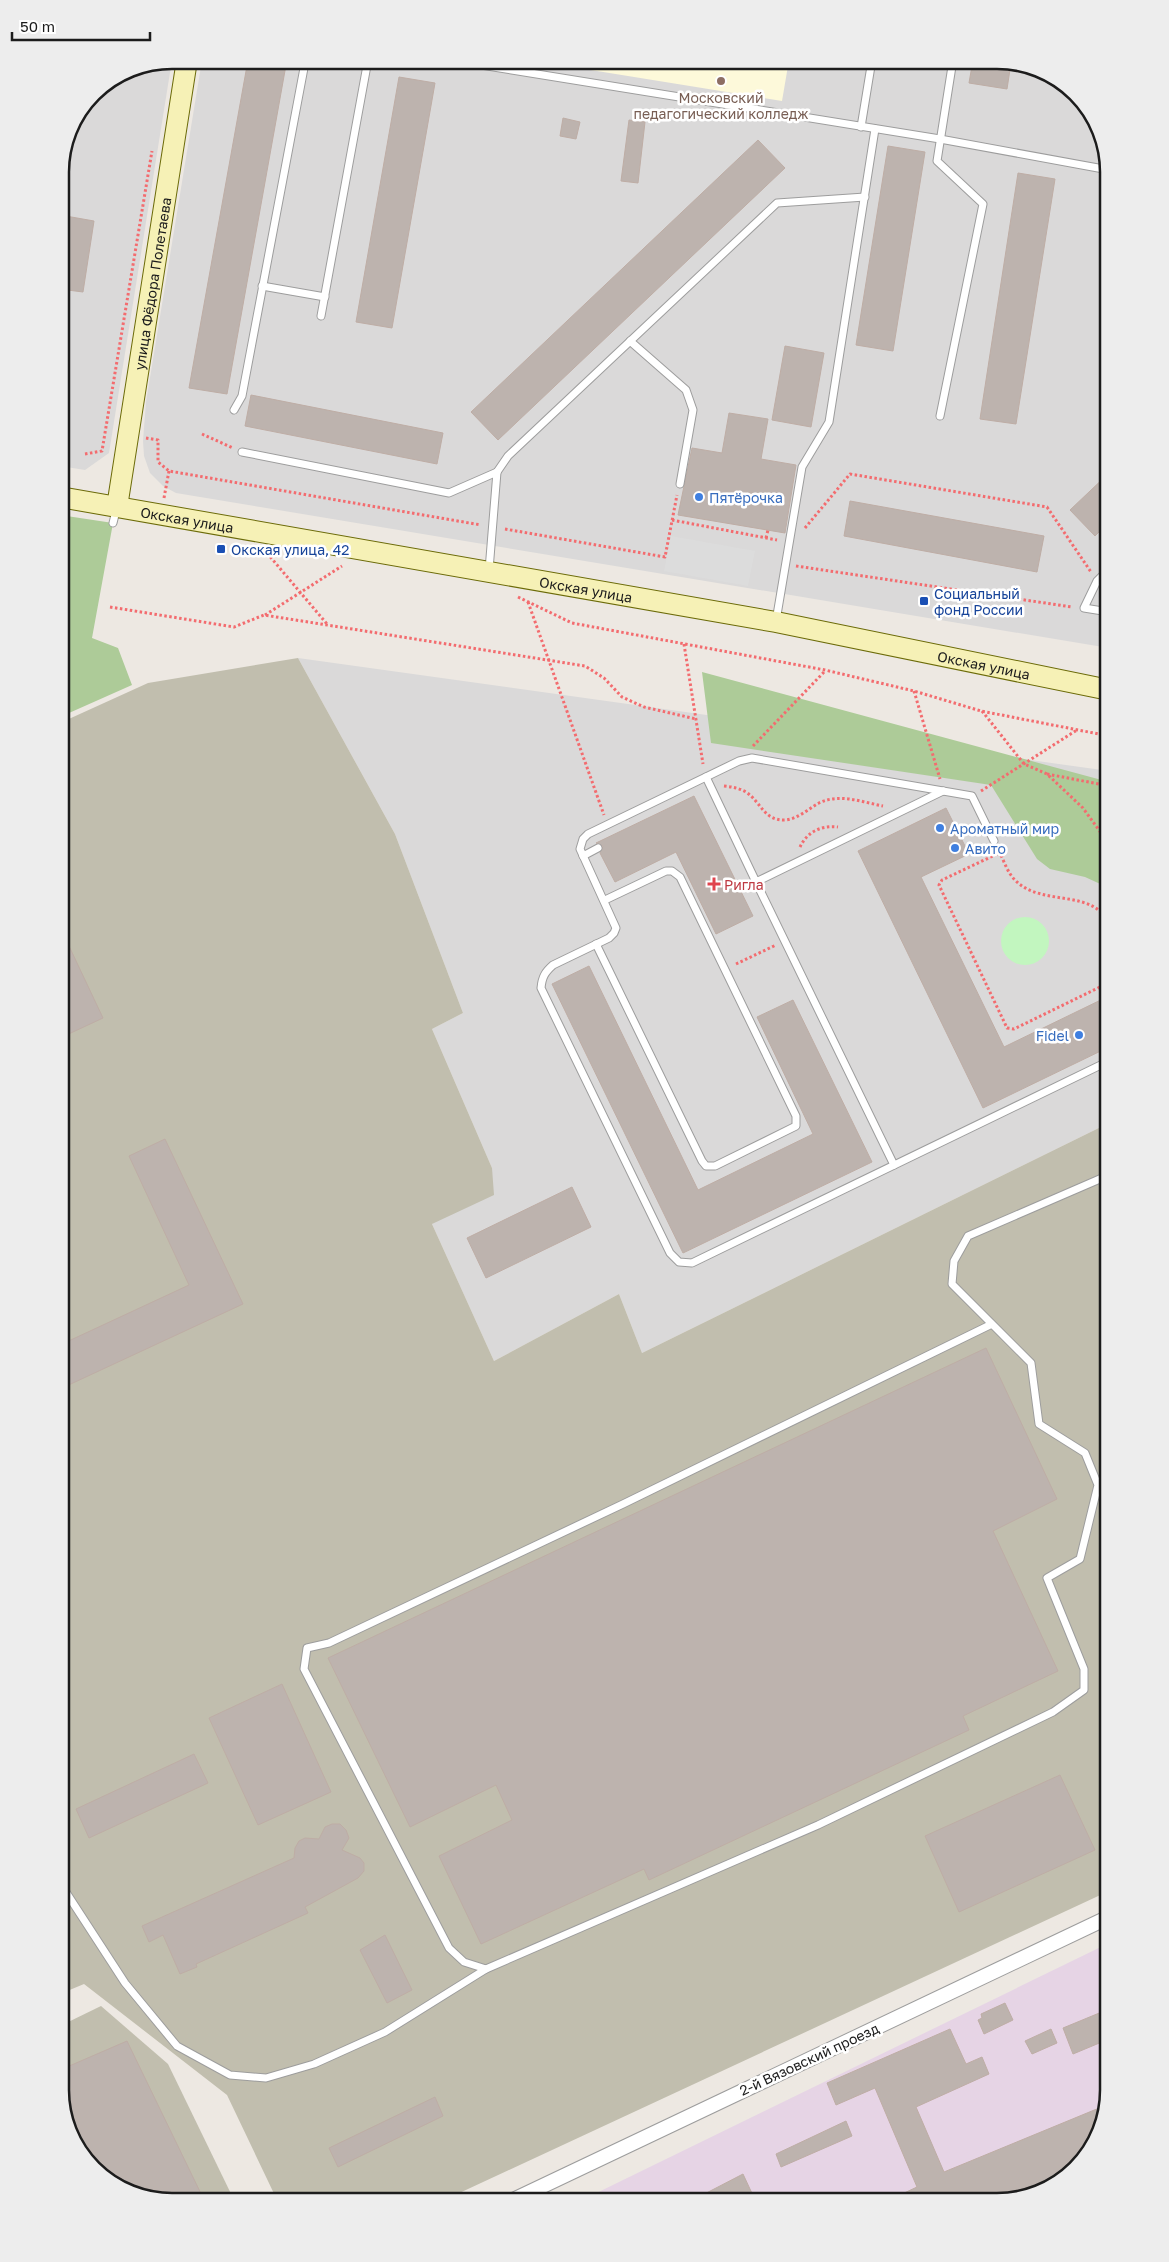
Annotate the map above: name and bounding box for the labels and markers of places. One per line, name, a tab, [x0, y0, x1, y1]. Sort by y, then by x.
marker: Московский педагогический колледж	[715, 75, 727, 87]
place label: Московский педагогический колледж	[634, 89, 808, 122]
place label: Пятёрочка	[709, 489, 783, 506]
marker: Пятёрочка	[693, 491, 705, 503]
place label: Окская улица, 42	[231, 541, 349, 558]
marker: Окская улица, 42	[215, 543, 227, 555]
place label: Социальный фонд России	[934, 585, 1023, 618]
marker: Социальный фонд России	[918, 595, 930, 607]
place label: Ароматный мир	[950, 820, 1059, 837]
marker: Ароматный мир	[934, 822, 946, 834]
place label: Авито	[965, 840, 1006, 857]
marker: Авито	[949, 842, 961, 854]
place label: Ригла	[724, 876, 764, 893]
marker: Ригла	[708, 878, 720, 890]
place label: Fidel	[1036, 1027, 1069, 1044]
marker: Fidel	[1073, 1029, 1085, 1041]

